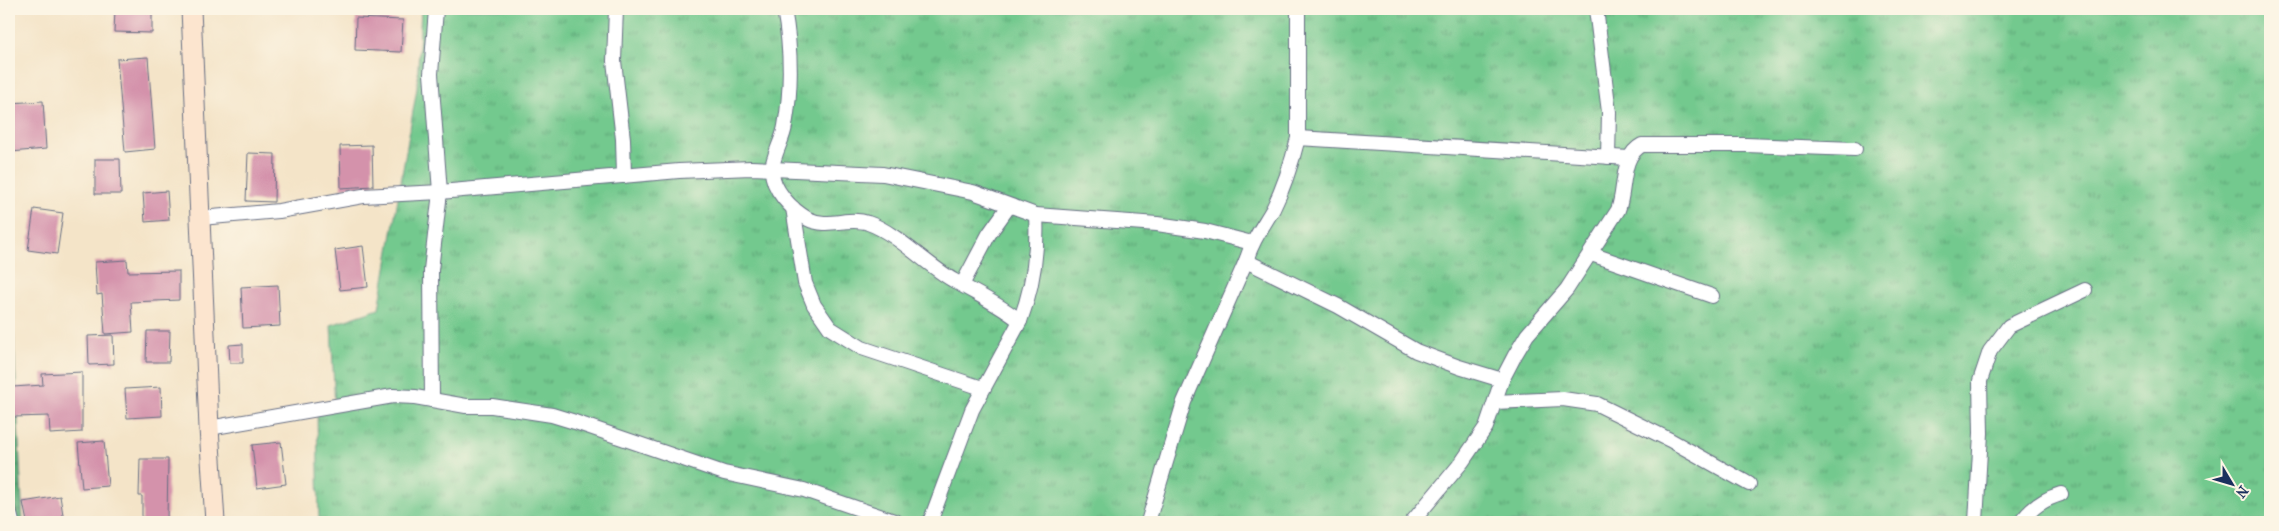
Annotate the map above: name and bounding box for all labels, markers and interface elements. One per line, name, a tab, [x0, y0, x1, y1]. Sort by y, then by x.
north arrow	[2206, 458, 2256, 508]
text: N	[2232, 482, 2252, 501]

